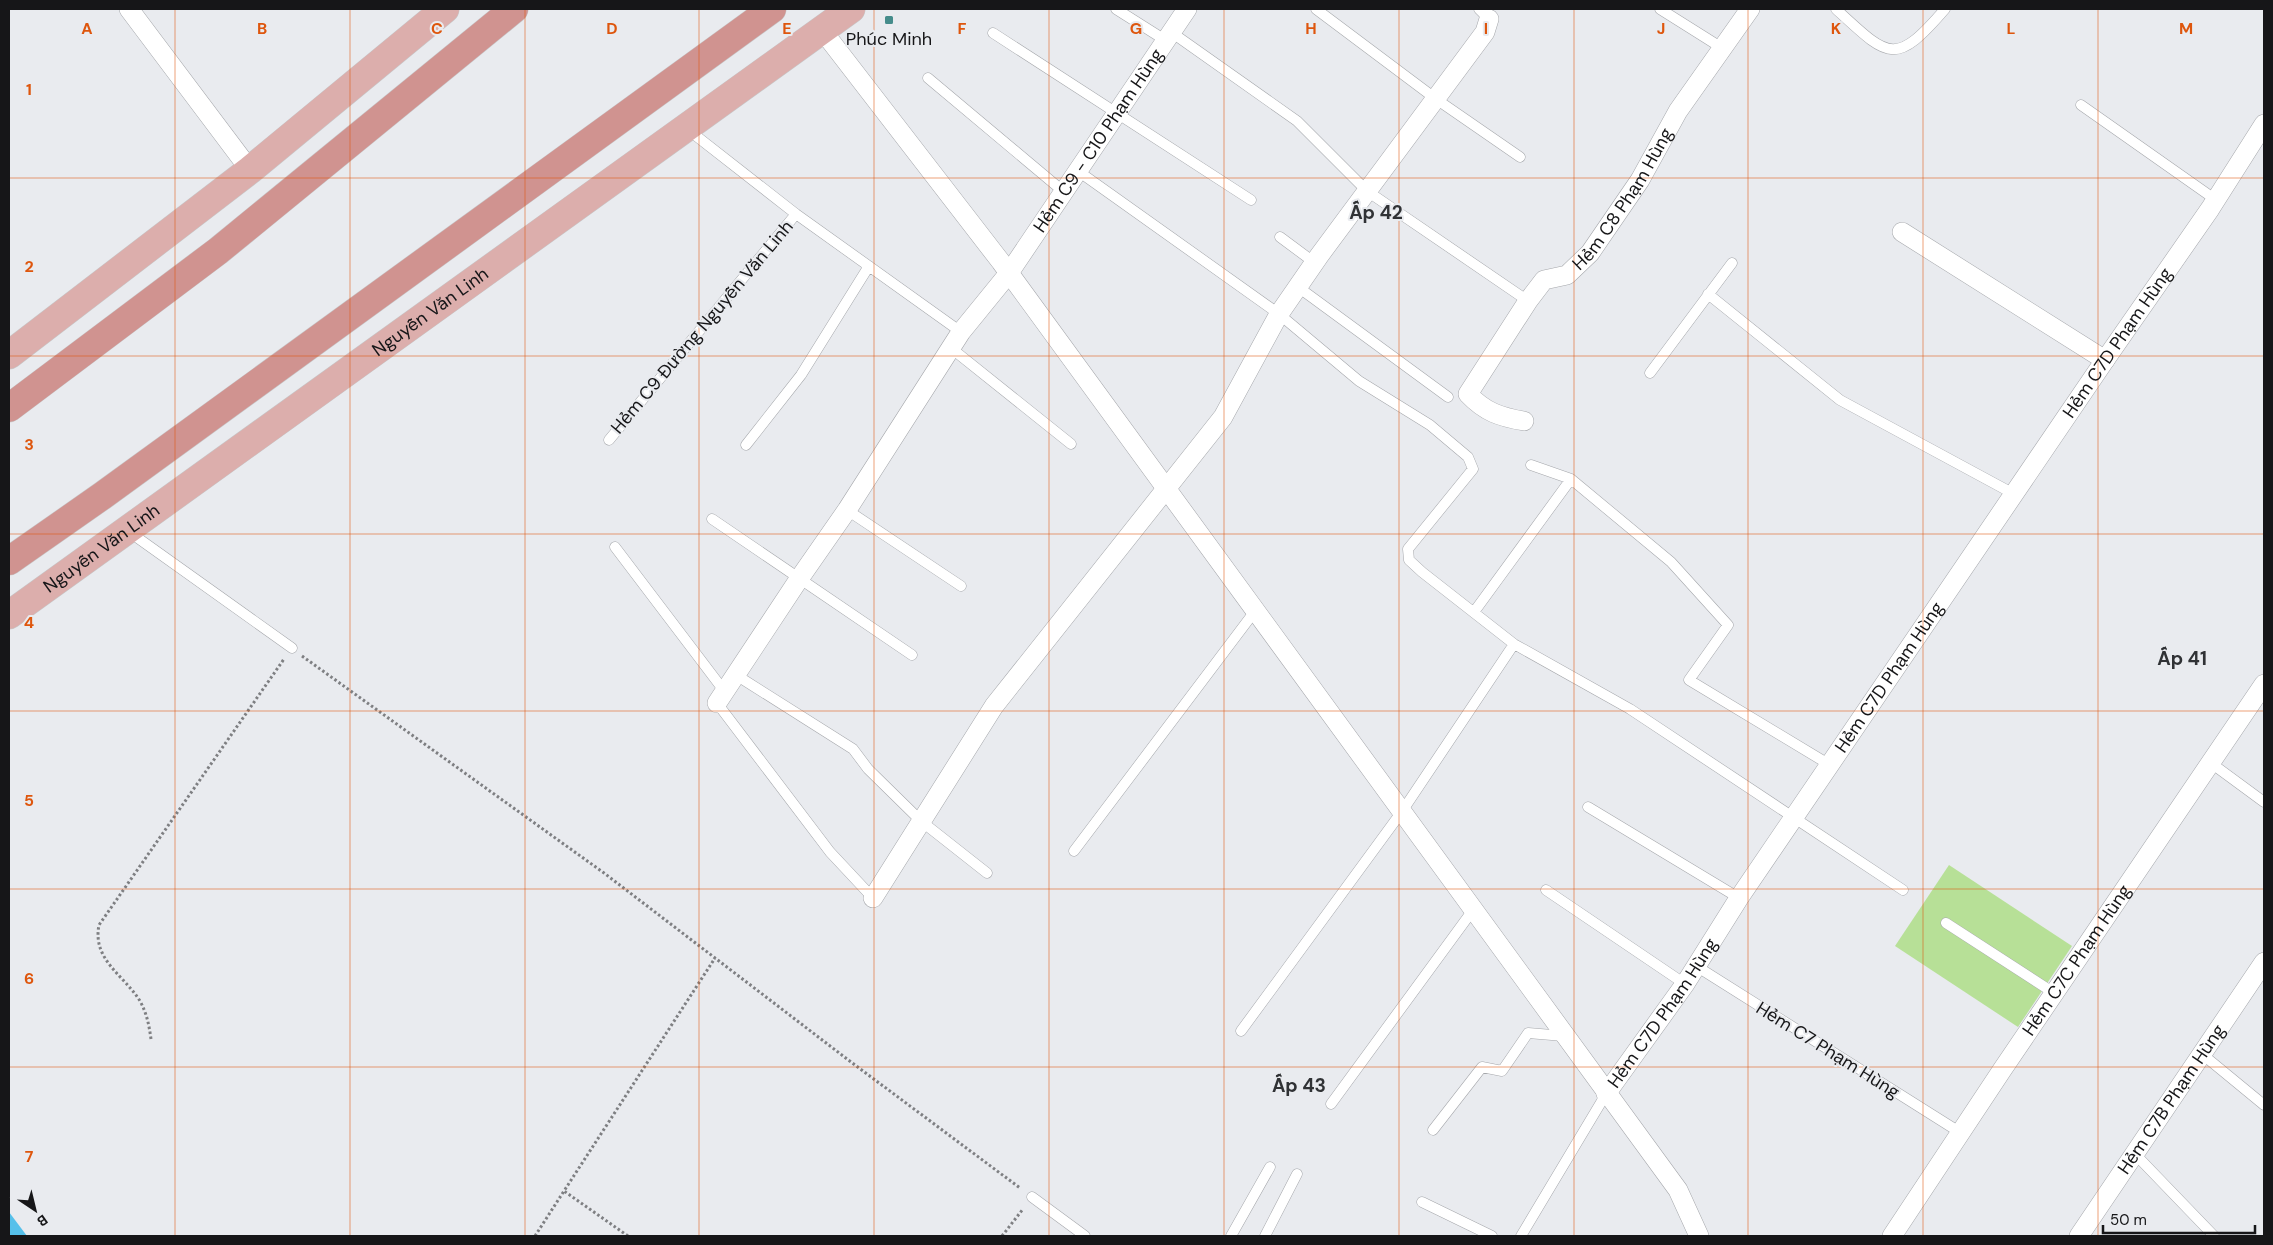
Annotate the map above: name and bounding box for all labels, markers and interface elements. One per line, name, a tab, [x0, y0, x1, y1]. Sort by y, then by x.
marker: Phúc Minh	[883, 14, 895, 26]
text: A	[81, 18, 93, 39]
text: B	[257, 18, 267, 39]
text: C	[431, 18, 443, 39]
text: D	[606, 18, 618, 39]
text: E	[782, 18, 792, 39]
text: F	[958, 18, 967, 39]
text: G	[1130, 18, 1142, 39]
text: H	[1305, 18, 1317, 39]
text: I	[1484, 18, 1488, 39]
text: J	[1657, 18, 1665, 39]
text: K	[1831, 18, 1842, 39]
text: L	[2007, 18, 2016, 39]
text: M	[2179, 18, 2193, 39]
place label: Phúc Minh	[846, 27, 932, 51]
street label: Hẻm C9 - C10 Phạm Hùng	[1028, 44, 1169, 237]
text: 1	[26, 79, 32, 100]
street label: Hẻm C8 Phạm Hùng	[1567, 124, 1678, 276]
district label: Ấp 42	[1349, 200, 1403, 225]
street label: Hẻm C9 Đường Nguyễn Văn Linh	[606, 215, 798, 439]
text: 2	[24, 256, 34, 277]
street label: Nguyễn Văn Linh	[367, 262, 493, 362]
street label: Hẻm C7D Phạm Hùng	[2057, 263, 2178, 422]
text: 3	[24, 434, 34, 455]
street label: Nguyễn Văn Linh	[39, 498, 164, 598]
street label: Hẻm C7D Phạm Hùng	[1829, 597, 1949, 757]
text: 4	[24, 612, 34, 633]
district label: Ấp 41	[2157, 646, 2207, 671]
text: 5	[24, 790, 34, 811]
street label: Hẻm C7C Phạm Hùng	[2017, 880, 2136, 1040]
street label: Hẻm C7D Phạm Hùng	[1602, 933, 1723, 1093]
text: 6	[24, 968, 34, 989]
street label: Hẻm C7 Phạm Hùng	[1752, 996, 1904, 1104]
street label: Hẻm C7B Phạm Hùng	[2112, 1020, 2231, 1179]
district label: Ấp 43	[1272, 1073, 1326, 1098]
text: 7	[25, 1146, 34, 1167]
north arrow	[10, 1185, 60, 1235]
scale bar	[2103, 1202, 2256, 1234]
text: 50 m	[2110, 1210, 2147, 1230]
text: B	[34, 1211, 51, 1231]

